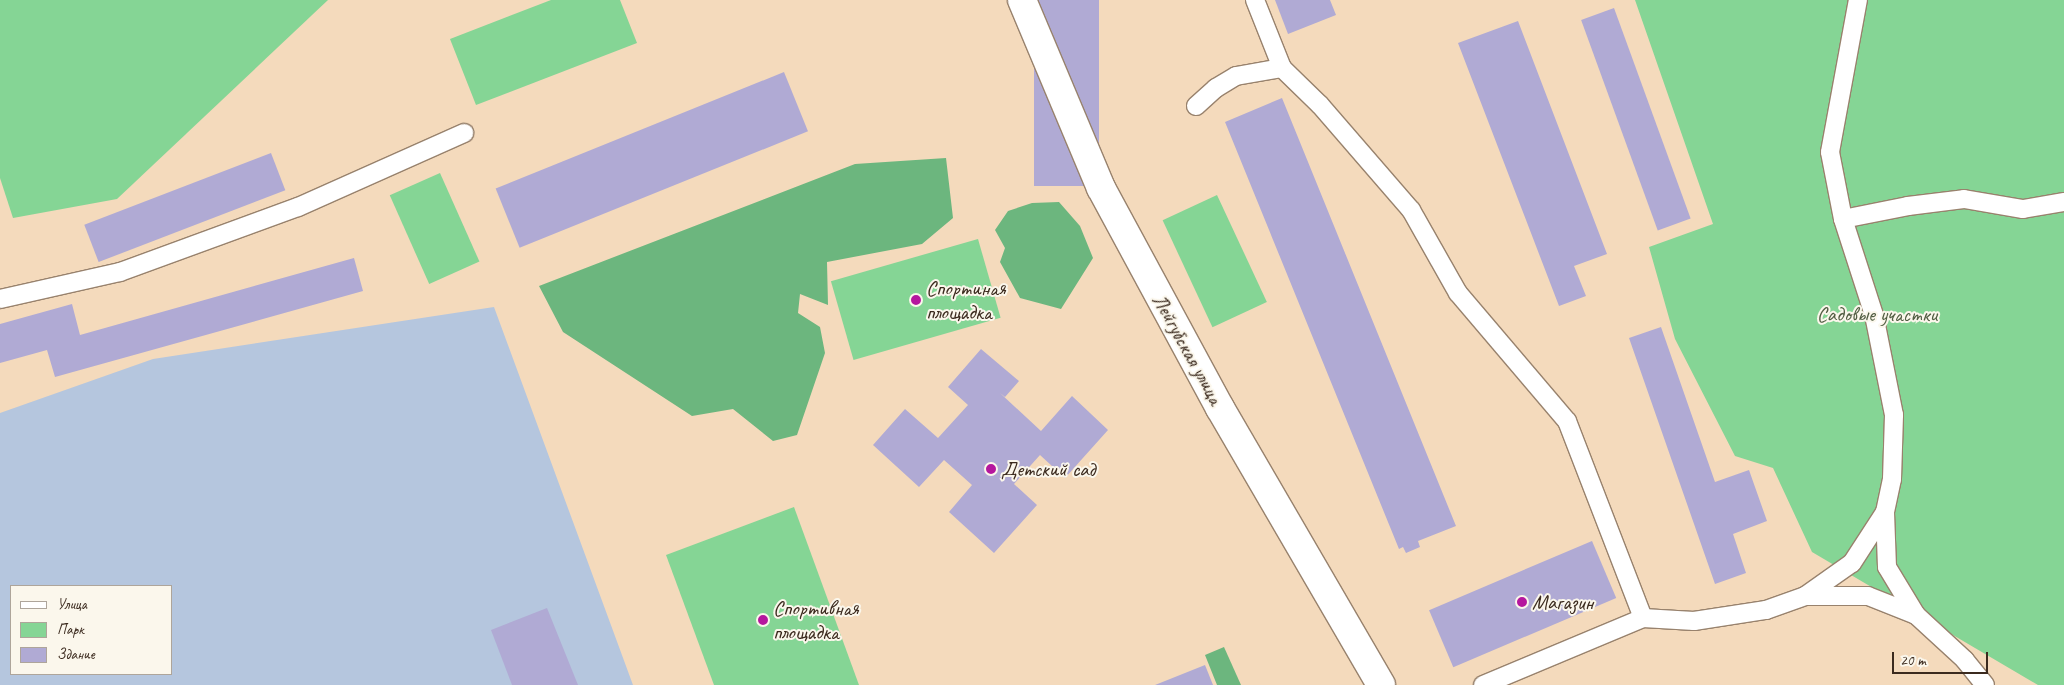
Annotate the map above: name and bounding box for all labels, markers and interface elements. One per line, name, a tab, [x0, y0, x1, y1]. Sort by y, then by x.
place label: Спортиная площадка	[926, 275, 1006, 325]
street label: Лейгубская улица	[1147, 289, 1229, 409]
marker: Спортиная площадка	[910, 294, 922, 306]
park label: Садовые участки	[1817, 301, 1937, 327]
place label: Детский сад	[1001, 456, 1095, 482]
marker: Детский сад	[985, 463, 997, 475]
legend	[10, 585, 172, 675]
place label: Магазин	[1532, 589, 1593, 615]
text: Улица	[57, 595, 87, 614]
place label: Спортивная площадка	[773, 595, 859, 645]
marker: Магазин	[1516, 596, 1528, 608]
marker: Спортивная площадка	[757, 614, 769, 626]
text: Парк	[57, 620, 84, 639]
scale bar	[1894, 642, 1990, 674]
text: Здание	[57, 645, 95, 664]
text: 20 m	[1900, 651, 1926, 670]

